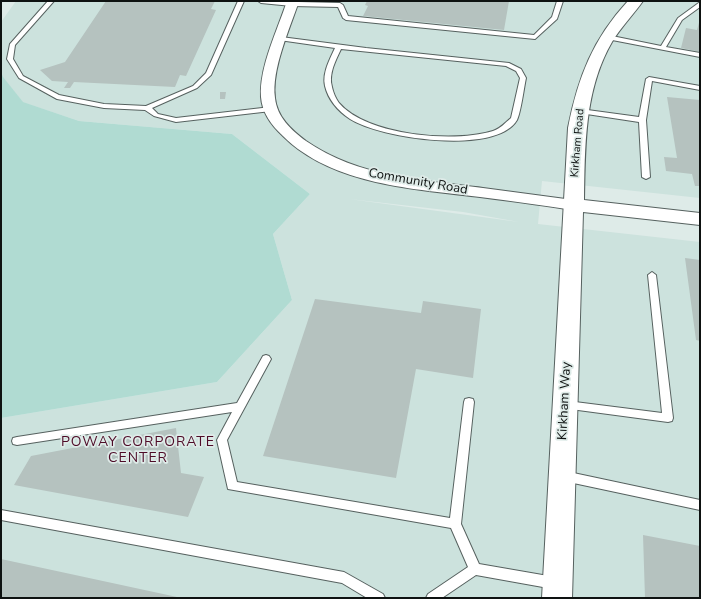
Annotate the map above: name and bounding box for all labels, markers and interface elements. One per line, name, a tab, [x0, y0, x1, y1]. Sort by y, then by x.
street label: Kirkham Road	[568, 108, 588, 178]
street label: Community Road	[367, 166, 469, 198]
street label: Kirkham Way	[555, 362, 575, 440]
district label: POWAY CORPORATE CENTER	[61, 435, 215, 468]

